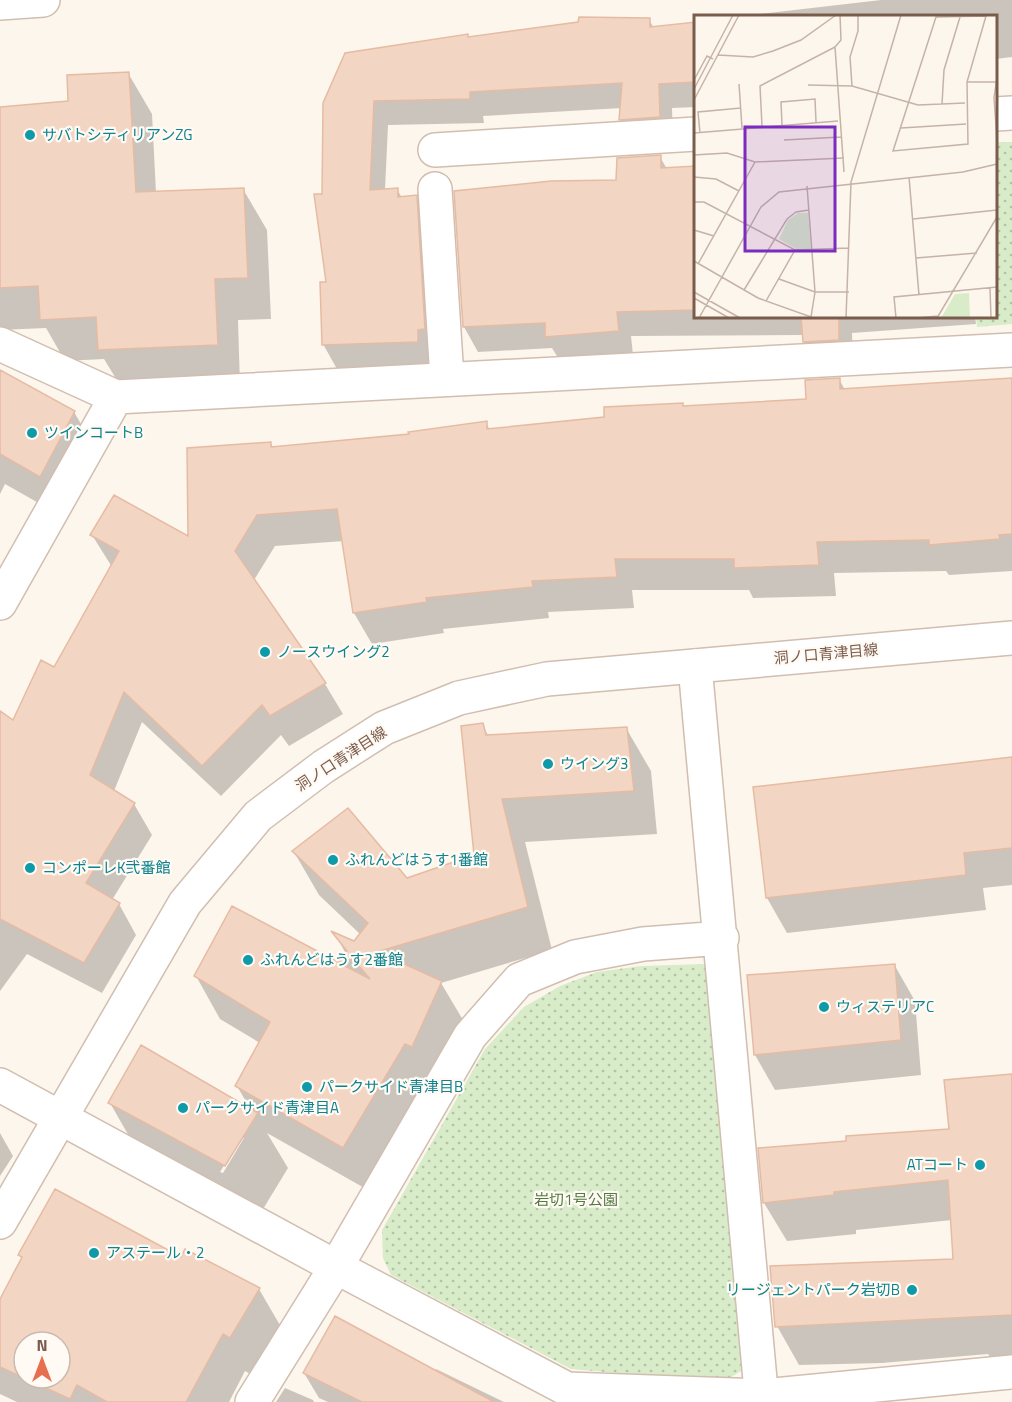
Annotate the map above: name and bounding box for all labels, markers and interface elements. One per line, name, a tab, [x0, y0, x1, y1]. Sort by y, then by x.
inset map	[694, 15, 997, 318]
place label: サバトシティリアンZG	[42, 123, 193, 146]
marker: サバトシティリアンZG	[23, 128, 37, 142]
place label: ツインコートB	[44, 421, 143, 444]
marker: ツインコートB	[25, 426, 39, 440]
street label: 洞ノ口青津目線	[773, 637, 879, 670]
place label: ノースウイング2	[277, 640, 390, 663]
marker: ノースウイング2	[258, 645, 272, 659]
street label: 洞ノ口青津目線	[290, 720, 391, 797]
place label: ウイング3	[560, 752, 628, 775]
marker: ウイング3	[541, 757, 555, 771]
place label: ふれんどはうす1番館	[345, 848, 488, 871]
marker: ふれんどはうす1番館	[326, 853, 340, 867]
place label: コンポーレK弐番館	[42, 856, 171, 879]
marker: コンポーレK弐番館	[23, 861, 37, 875]
place label: ふれんどはうす2番館	[260, 948, 403, 971]
marker: ふれんどはうす2番館	[241, 953, 255, 967]
place label: ウィステリアC	[836, 995, 934, 1018]
marker: ウィステリアC	[817, 1000, 831, 1014]
place label: パークサイド青津目B	[319, 1075, 463, 1098]
marker: パークサイド青津目B	[300, 1080, 314, 1094]
place label: パークサイド青津目A	[195, 1096, 339, 1119]
marker: パークサイド青津目A	[176, 1101, 190, 1115]
place label: ATコート	[907, 1153, 968, 1176]
marker: ATコート	[973, 1158, 987, 1172]
park label: 岩切1号公園	[534, 1188, 618, 1211]
place label: アステール・2	[106, 1241, 204, 1264]
marker: アステール・2	[87, 1246, 101, 1260]
place label: リージェントパーク岩切B	[726, 1278, 900, 1301]
marker: リージェントパーク岩切B	[905, 1283, 919, 1297]
north arrow	[12, 1330, 72, 1390]
text: N	[36, 1333, 48, 1357]

